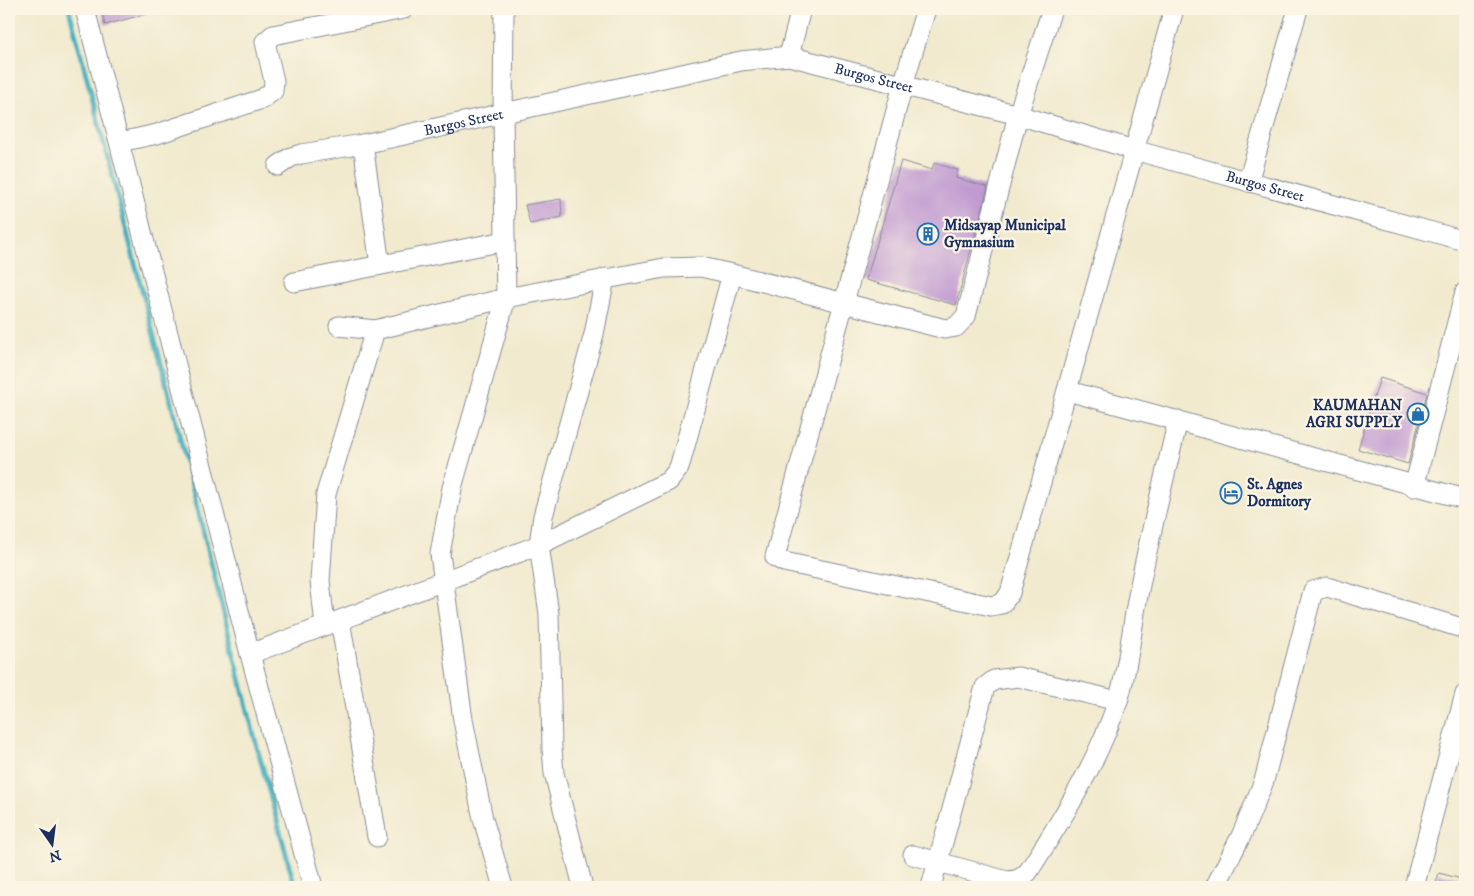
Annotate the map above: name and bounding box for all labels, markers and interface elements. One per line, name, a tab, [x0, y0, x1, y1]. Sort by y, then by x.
street label: Burgos Street	[832, 59, 916, 97]
street label: Burgos Street	[422, 104, 505, 140]
street label: Burgos Street	[1224, 166, 1307, 206]
place label: Midsayap Municipal Gymnasium	[944, 216, 1066, 252]
building icon: Midsayap Municipal Gymnasium	[916, 222, 940, 246]
place label: KAUMAHAN AGRI SUPPLY	[1305, 396, 1403, 432]
shop icon: KAUMAHAN AGRI SUPPLY	[1406, 402, 1430, 426]
place label: St. Agnes Dormitory	[1247, 475, 1312, 511]
hotel icon: St. Agnes Dormitory	[1219, 481, 1243, 505]
north arrow	[28, 818, 78, 868]
text: N	[47, 846, 63, 866]

